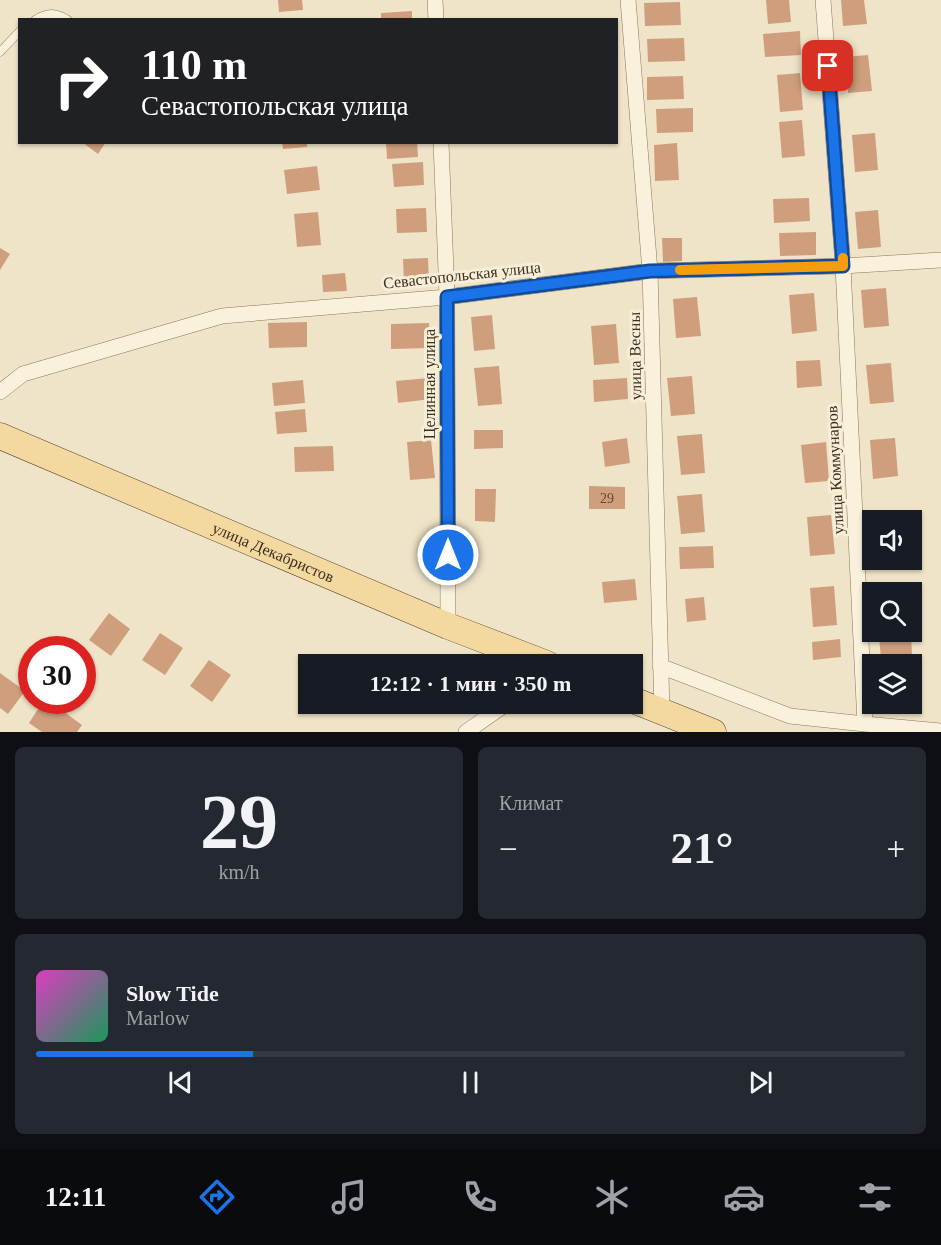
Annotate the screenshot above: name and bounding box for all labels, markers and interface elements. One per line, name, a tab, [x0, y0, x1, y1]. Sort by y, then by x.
pin	[802, 40, 853, 91]
icon: right	[42, 42, 120, 120]
text: 110 m	[141, 42, 247, 88]
icon: arrive	[811, 49, 844, 82]
text: Севастопольская улица	[141, 91, 409, 121]
street label: Севастопольская улица	[382, 258, 542, 293]
street label: улица Весны	[626, 312, 645, 400]
street label: Целинная улица	[421, 329, 439, 439]
street label: улица Коммунаров	[823, 405, 848, 535]
house number: 29	[600, 491, 614, 506]
map controls	[862, 510, 922, 714]
button: sound	[862, 510, 922, 570]
street label: улица Декабристов	[210, 519, 337, 585]
position arrow	[416, 523, 480, 587]
button: search	[862, 582, 922, 642]
speed limit sign: 30	[18, 636, 96, 714]
button: layers	[862, 654, 922, 714]
text: 12:12 · 1 мин · 350 m	[370, 671, 571, 696]
text: 29	[200, 778, 278, 865]
text: Климат	[499, 792, 563, 814]
text: 21°	[671, 823, 734, 873]
text: −	[499, 831, 518, 867]
text: +	[886, 831, 905, 867]
text: km/h	[218, 861, 260, 883]
text: Slow Tide	[126, 981, 219, 1006]
text: Marlow	[126, 1007, 189, 1029]
icon: previous	[164, 1066, 197, 1099]
icon: pause	[454, 1066, 487, 1099]
icon: next	[744, 1066, 777, 1099]
icon: directions	[196, 1176, 238, 1218]
icon: music	[328, 1176, 370, 1218]
icon: phone	[459, 1176, 501, 1218]
icon: climate	[591, 1176, 633, 1218]
icon: car	[723, 1176, 765, 1218]
icon: filters	[854, 1176, 896, 1218]
text: 12:11	[45, 1182, 106, 1212]

